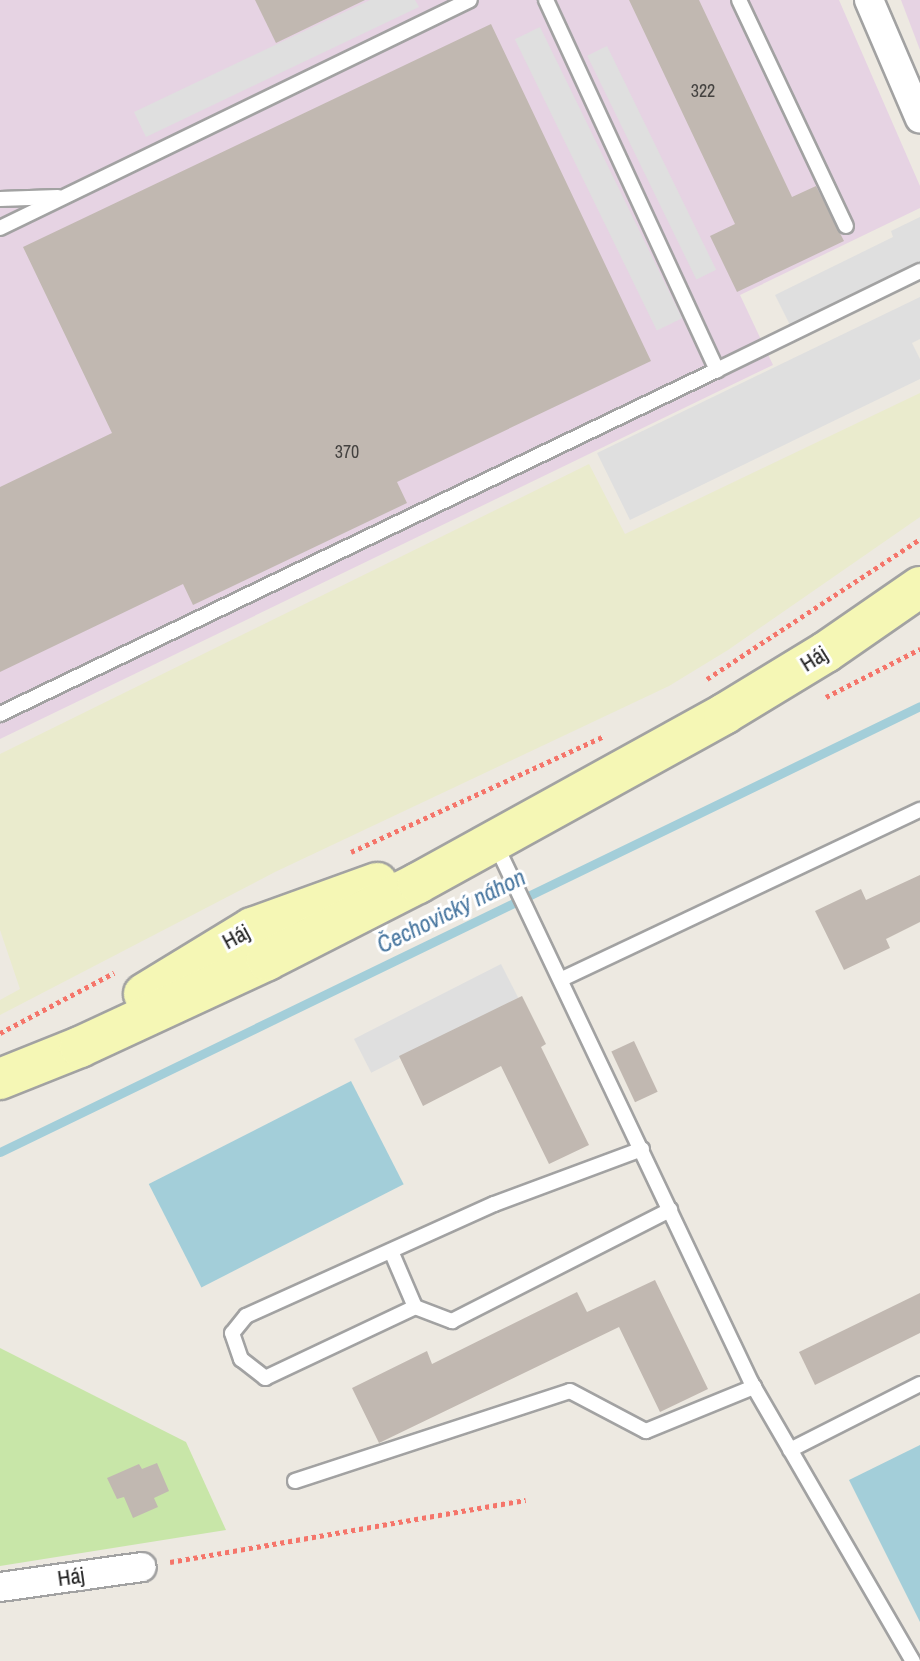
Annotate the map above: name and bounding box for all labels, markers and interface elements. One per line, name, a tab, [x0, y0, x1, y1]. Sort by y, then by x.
house number: 322	[691, 80, 715, 102]
house number: 370	[335, 441, 359, 463]
street label: Háj	[796, 641, 832, 677]
water label: Čechovický náhon	[372, 863, 530, 959]
street label: Háj	[218, 919, 254, 955]
street label: Háj	[56, 1562, 86, 1592]

